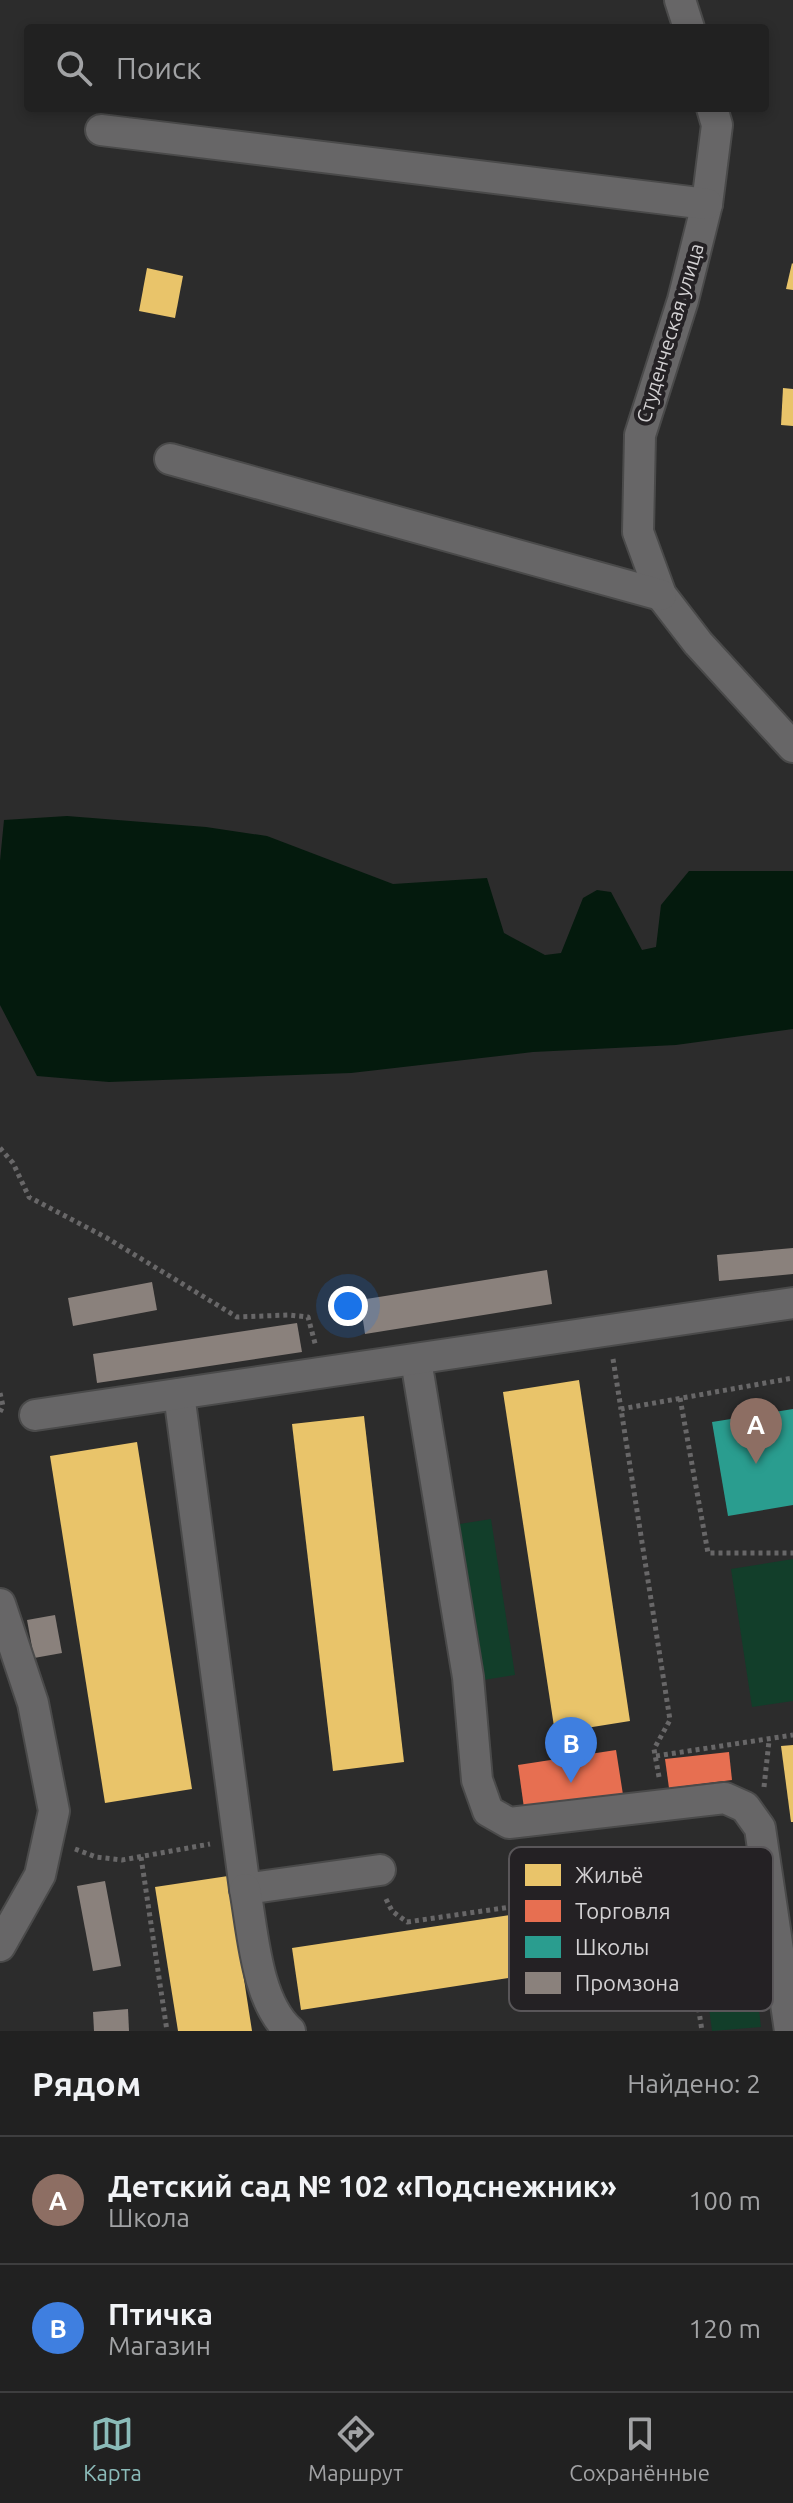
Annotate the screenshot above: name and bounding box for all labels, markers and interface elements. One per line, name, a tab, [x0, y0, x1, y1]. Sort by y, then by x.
search box	[24, 24, 769, 112]
icon: search	[52, 46, 96, 90]
text: Поиск	[116, 51, 201, 85]
street label: Студенческая улица	[631, 240, 708, 425]
your location	[328, 1286, 368, 1326]
pin: A	[730, 1398, 782, 1464]
pin: B	[545, 1717, 597, 1783]
legend	[509, 1847, 773, 2011]
text: Жильё	[575, 1862, 643, 1887]
text: Торговля	[575, 1898, 671, 1923]
text: Школы	[575, 1934, 649, 1959]
text: Промзона	[575, 1970, 679, 1995]
text: Рядом	[32, 2064, 141, 2102]
text: Найдено: 2	[627, 2069, 761, 2098]
text: Детский сад № 102 «Подснежник»	[108, 2169, 617, 2203]
text: A	[49, 2186, 67, 2215]
text: 100 m	[689, 2186, 761, 2215]
text: Школа	[108, 2203, 190, 2232]
text: Птичка	[108, 2297, 213, 2331]
text: B	[49, 2314, 67, 2343]
text: 120 m	[689, 2314, 761, 2343]
text: Магазин	[108, 2331, 211, 2360]
tab: Карта	[83, 2412, 142, 2485]
tab: Маршрут	[308, 2412, 403, 2485]
tab: Сохранённые	[569, 2412, 710, 2485]

